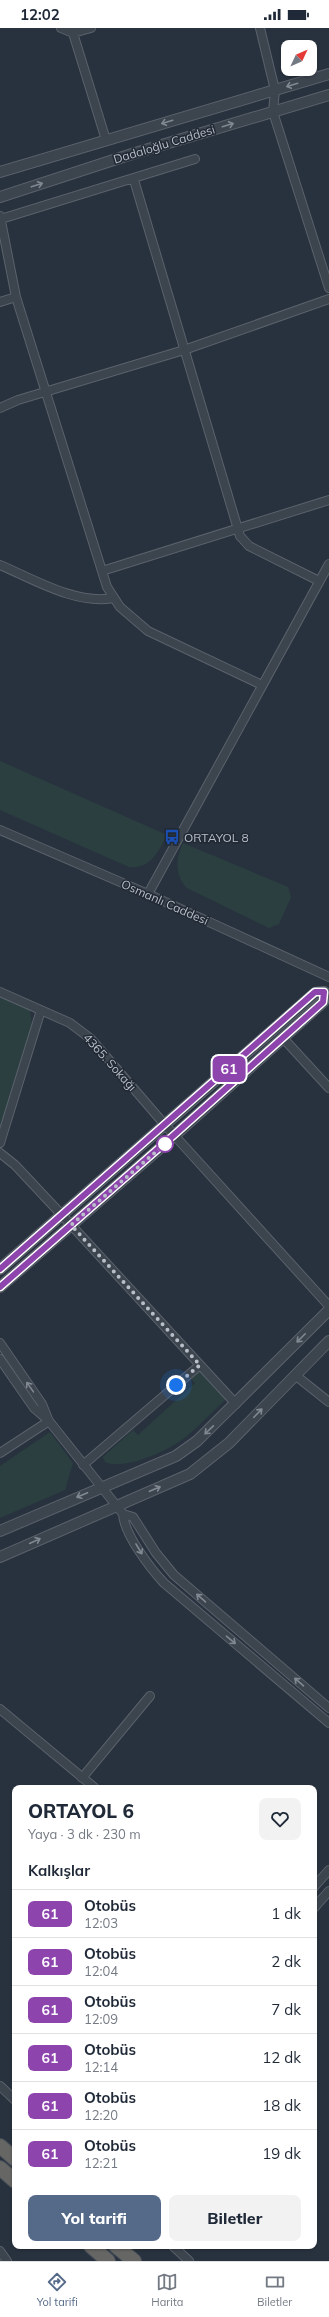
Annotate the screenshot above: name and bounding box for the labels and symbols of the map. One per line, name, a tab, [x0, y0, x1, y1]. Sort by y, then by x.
north arrow	[281, 40, 317, 76]
one-way arrow	[285, 82, 298, 89]
one-way arrow	[161, 119, 174, 126]
street label: Dadaloğlu Caddesi	[111, 121, 217, 167]
one-way arrow	[221, 121, 234, 128]
one-way arrow	[30, 181, 43, 188]
bus stop icon: ORTAYOL 8	[163, 828, 181, 846]
place label: ORTAYOL 8	[184, 830, 249, 845]
street label: Osmanlı Caddesi	[119, 876, 211, 928]
street label: 4365. Sokağı	[80, 1030, 140, 1094]
line badge: 61	[211, 1056, 247, 1082]
unlabelled marker	[156, 1135, 174, 1153]
one-way arrow	[296, 1333, 306, 1343]
your location	[166, 1375, 186, 1395]
one-way arrow	[26, 1382, 34, 1393]
one-way arrow	[253, 1408, 263, 1418]
one-way arrow	[204, 1425, 214, 1434]
one-way arrow	[148, 1485, 160, 1492]
one-way arrow	[77, 1492, 89, 1500]
one-way arrow	[29, 1537, 41, 1544]
one-way arrow	[136, 1543, 144, 1555]
one-way arrow	[195, 1593, 206, 1602]
one-way arrow	[226, 1635, 236, 1644]
one-way arrow	[294, 1678, 305, 1687]

